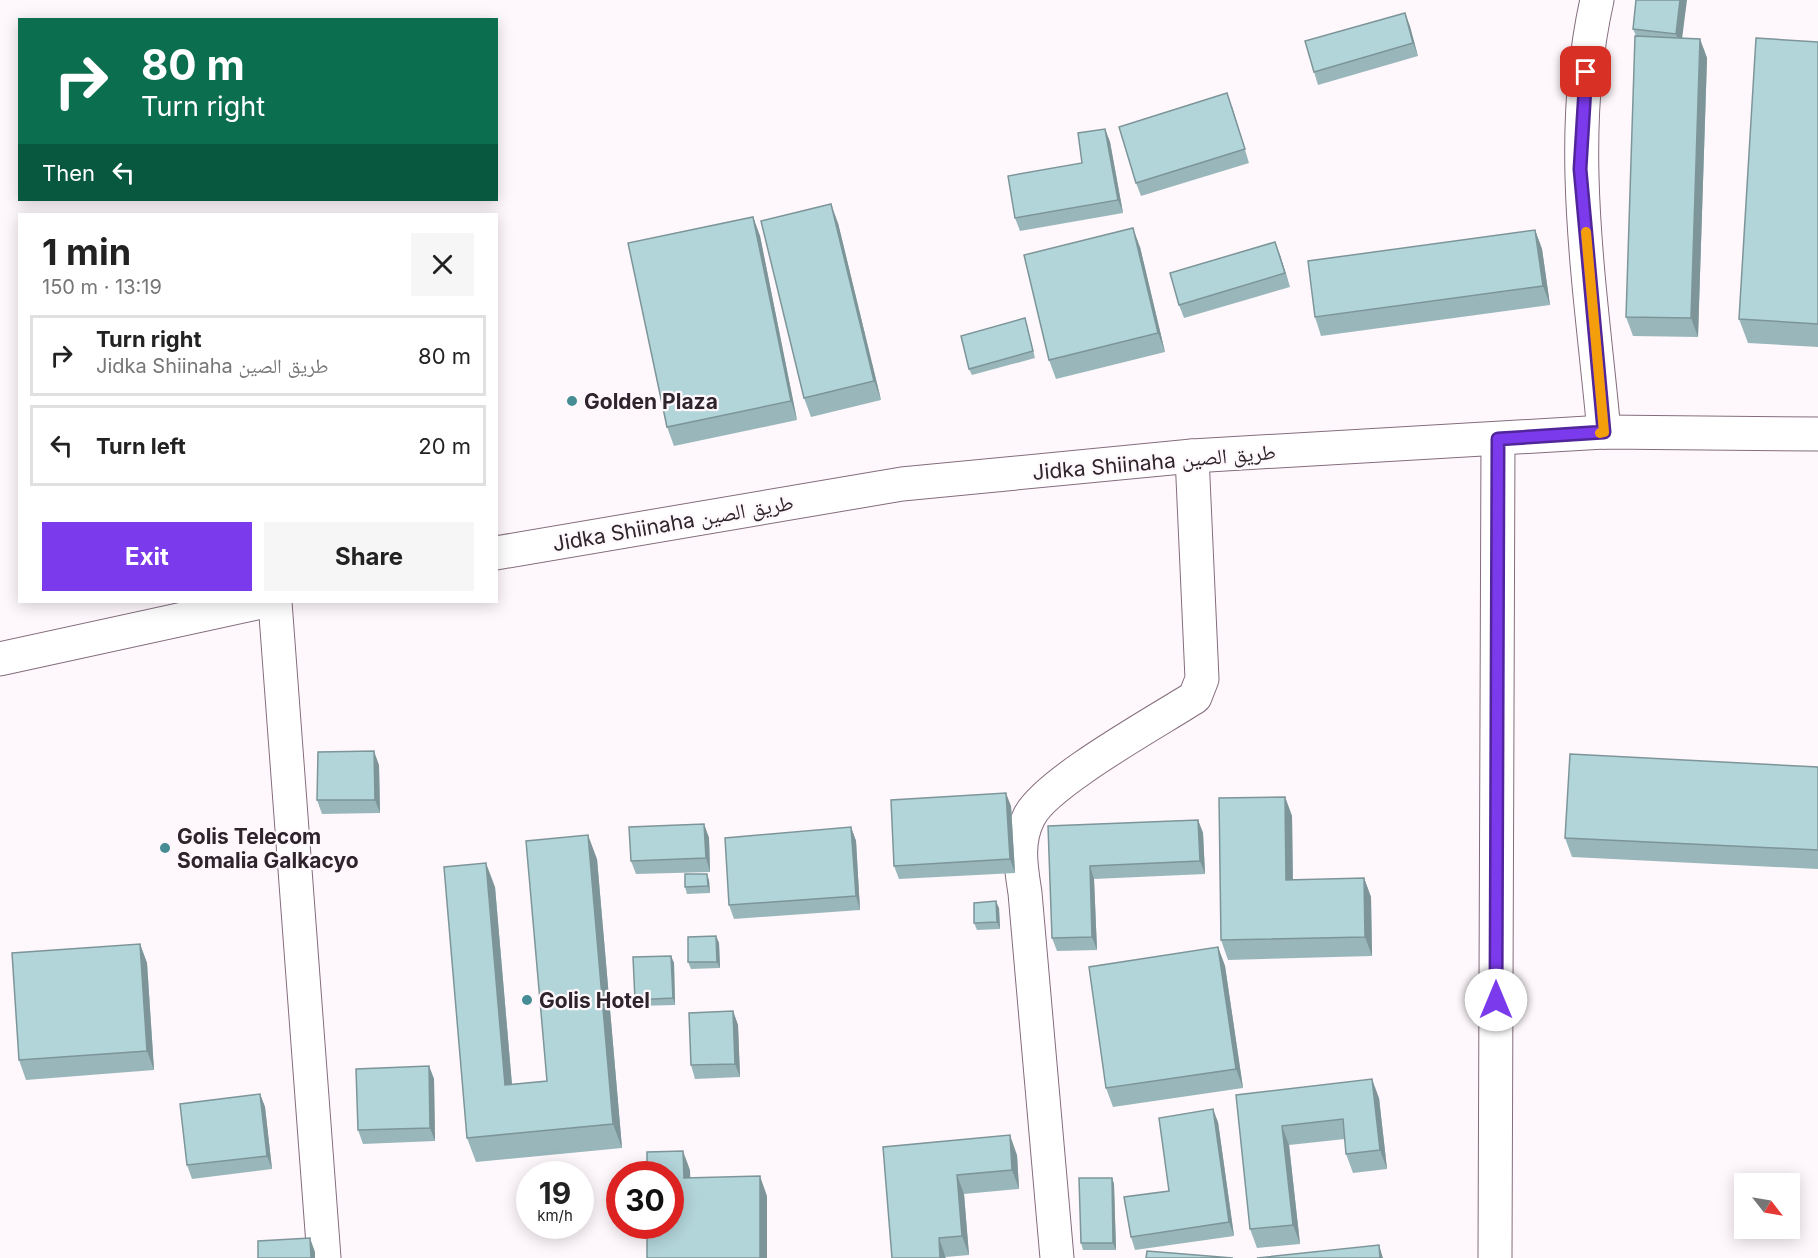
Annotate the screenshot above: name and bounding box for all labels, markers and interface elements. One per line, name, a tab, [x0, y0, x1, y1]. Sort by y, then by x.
text: 80 m	[141, 39, 245, 90]
icon: right	[42, 42, 120, 120]
pin	[1560, 46, 1611, 97]
icon: arrive	[1569, 55, 1602, 88]
text: Turn right	[141, 90, 265, 123]
icon: left	[107, 156, 140, 189]
text: Then	[42, 160, 95, 186]
text: 1 min	[42, 230, 131, 274]
button: close	[411, 233, 474, 296]
text: 150 m · 13:19	[42, 275, 162, 299]
text: Turn right	[96, 326, 202, 352]
icon: right	[45, 339, 78, 372]
text: 80 m	[418, 343, 471, 369]
text: Jidka Shiinaha طريق الصين	[96, 354, 329, 378]
place label: Golden Plaza	[584, 389, 718, 414]
marker: Golden Plaza	[565, 394, 579, 408]
icon: left	[45, 429, 78, 462]
text: Turn left	[96, 433, 186, 459]
text: 20 m	[418, 433, 471, 459]
street label: Jidka Shiinaha طريق الصين	[1031, 439, 1277, 486]
street label: Jidka Shiinaha طريق الصين	[551, 489, 796, 557]
button: Exit	[42, 522, 252, 591]
button: Share	[264, 522, 474, 591]
place label: Golis Telecom Somalia Galkacyo	[177, 824, 359, 873]
marker: Golis Telecom Somalia Galkacyo	[158, 841, 172, 855]
position arrow	[1464, 968, 1528, 1032]
place label: Golis Hotel	[539, 988, 650, 1013]
marker: Golis Hotel	[520, 993, 534, 1007]
speed limit sign: 30	[606, 1161, 684, 1239]
north arrow	[1734, 1173, 1800, 1239]
map controls	[1734, 1173, 1800, 1239]
text: 19	[539, 1175, 571, 1211]
text: km/h	[537, 1206, 573, 1225]

